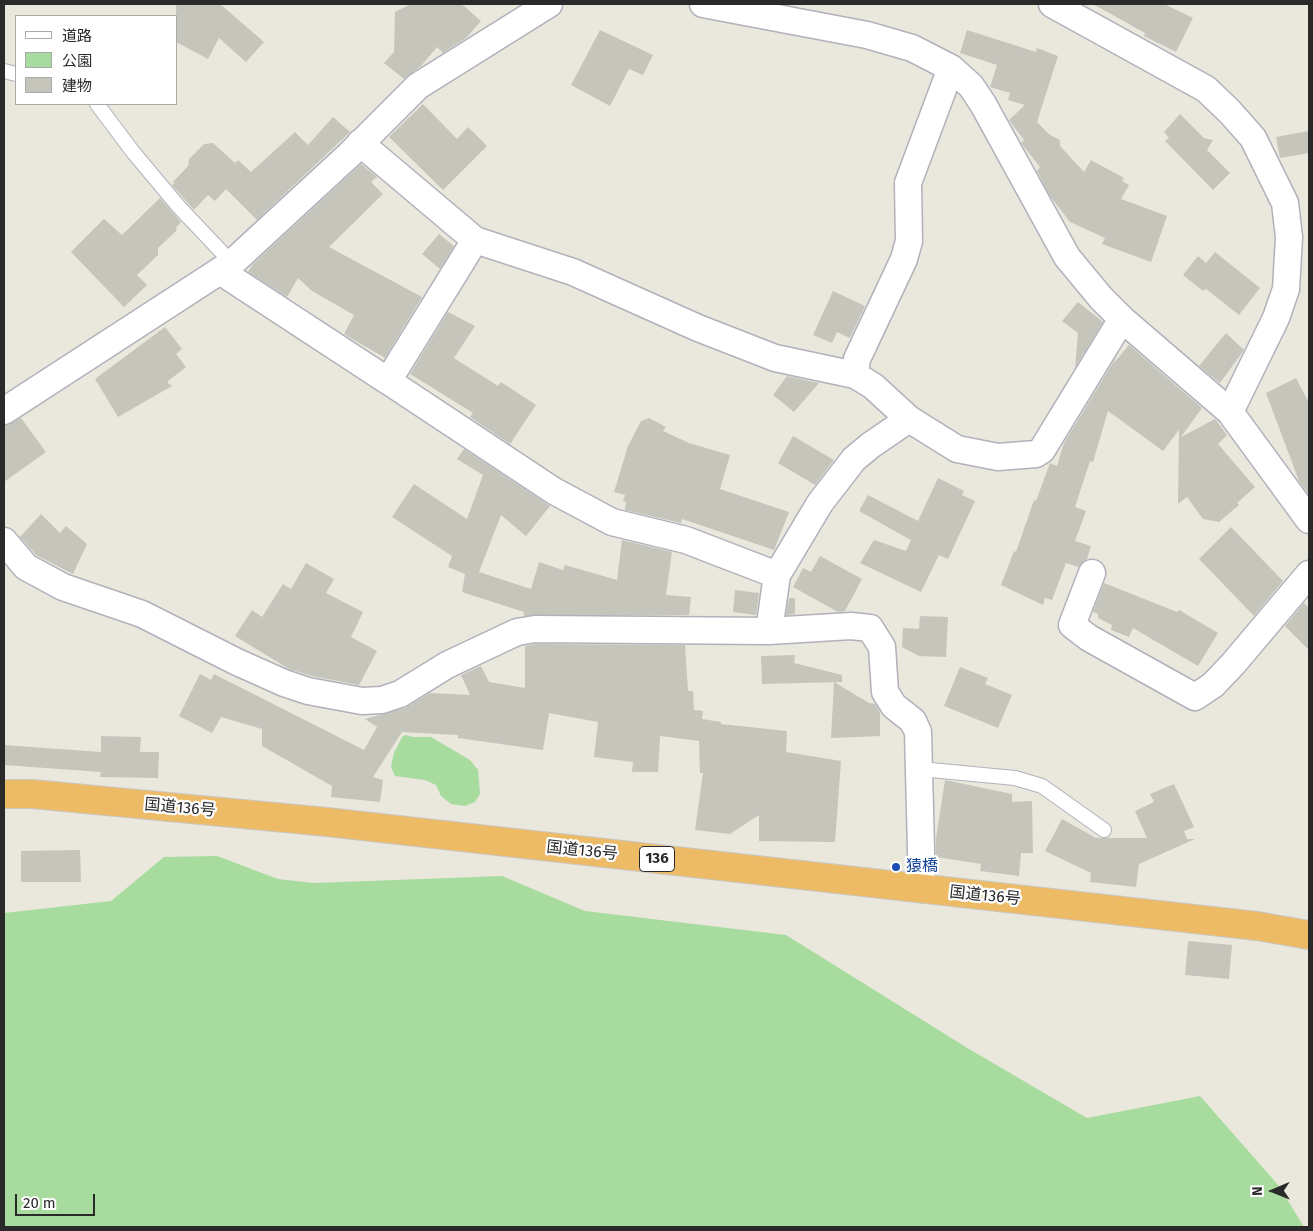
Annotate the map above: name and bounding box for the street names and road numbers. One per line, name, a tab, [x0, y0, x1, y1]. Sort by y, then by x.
street label: 国道136号	[144, 795, 216, 821]
street label: 国道136号	[545, 838, 619, 864]
road number: 136	[640, 846, 674, 872]
street label: 国道136号	[948, 883, 1022, 909]

